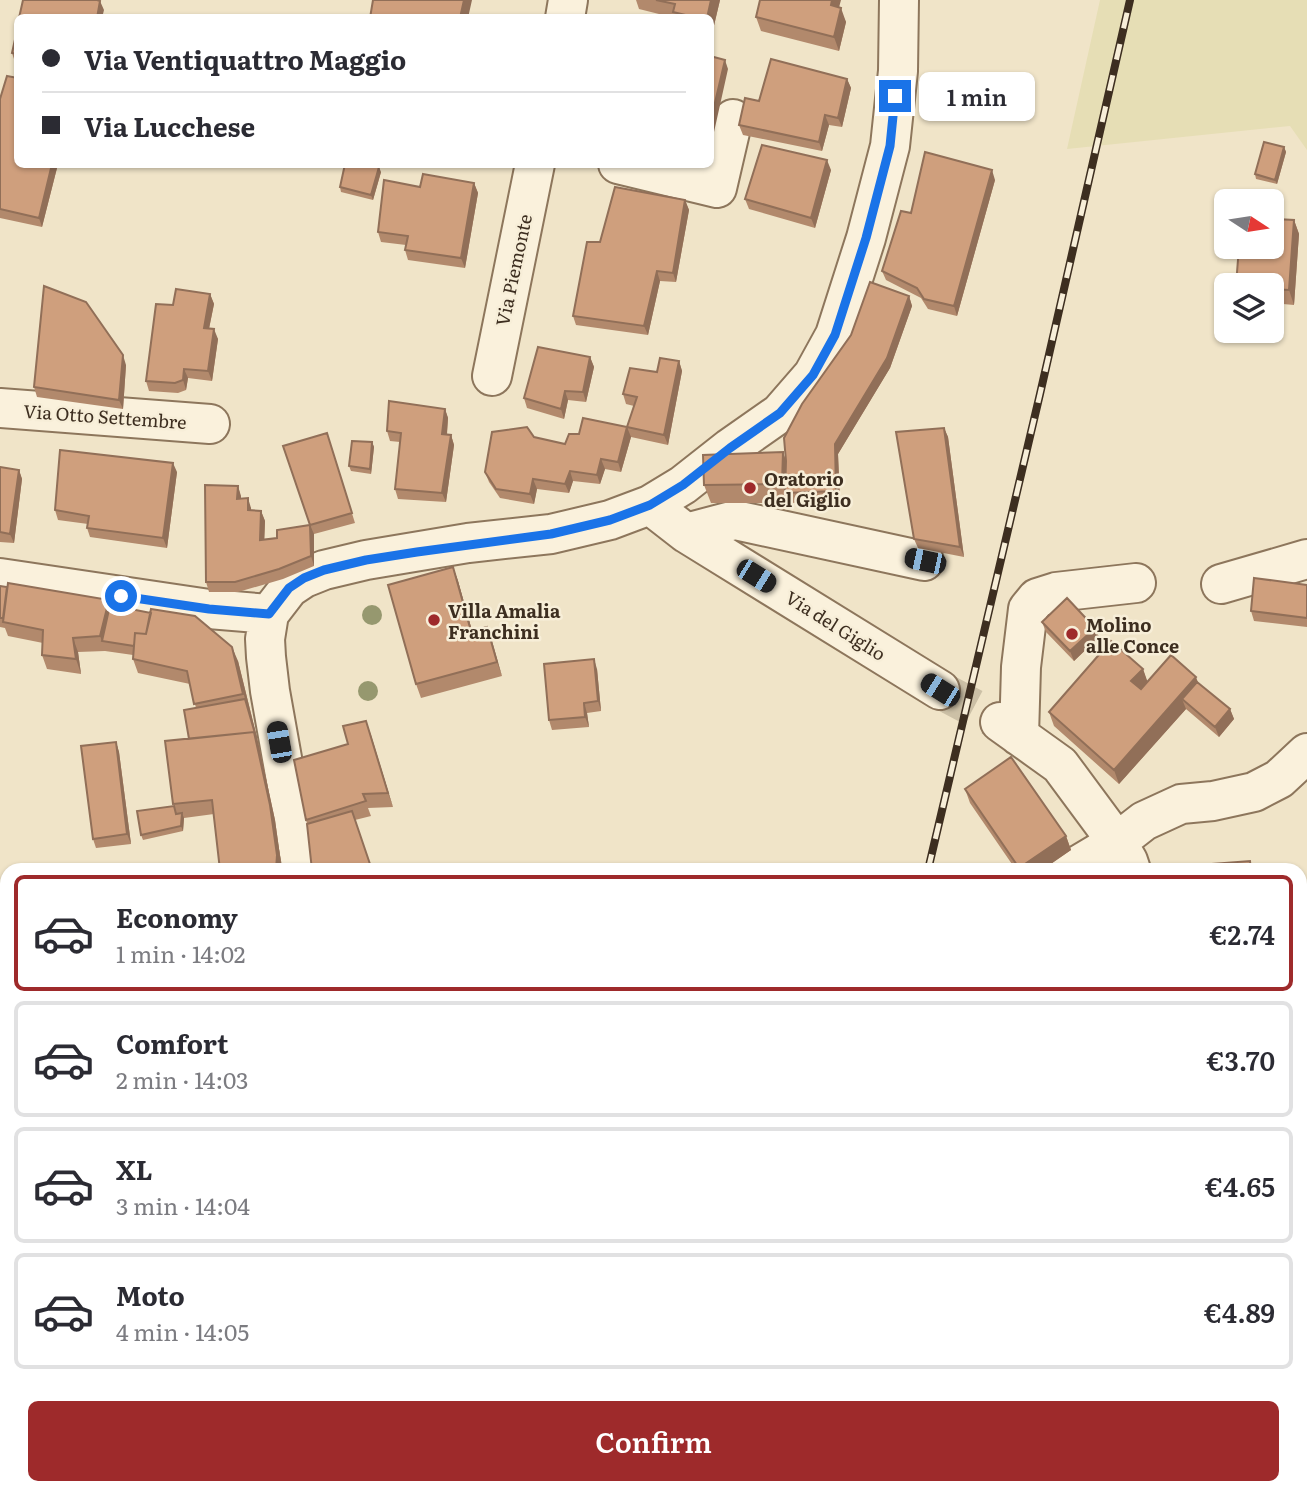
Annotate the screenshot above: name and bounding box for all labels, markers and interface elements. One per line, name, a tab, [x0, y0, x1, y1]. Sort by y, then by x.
text: Via Ventiquattro Maggio	[84, 39, 406, 78]
callout: 1 min	[920, 72, 1035, 120]
text: 1 min	[947, 79, 1007, 113]
route end	[879, 80, 911, 112]
text: Via Lucchese	[84, 106, 255, 145]
north arrow	[1214, 189, 1284, 259]
map controls	[1214, 189, 1284, 343]
street label: Via Piemonte	[488, 211, 538, 329]
button: layers	[1214, 273, 1284, 343]
street label: Via Otto Settembre	[23, 397, 187, 435]
place label: Oratorio del Giglio	[764, 465, 851, 513]
marker: Oratorio del Giglio	[742, 480, 758, 496]
car	[903, 546, 948, 576]
car	[733, 556, 780, 596]
route start	[105, 580, 137, 612]
street label: Via del Giglio	[781, 583, 891, 667]
place label: Villa Amalia Franchini	[448, 597, 561, 645]
place label: Molino alle Conce	[1086, 611, 1179, 659]
marker: Villa Amalia Franchini	[426, 612, 442, 628]
marker: Molino alle Conce	[1064, 626, 1080, 642]
car	[917, 670, 964, 710]
car	[266, 719, 293, 765]
text: Economy	[116, 897, 238, 936]
icon: car	[32, 902, 95, 965]
text: €2.74	[1210, 914, 1275, 953]
text: 1 min · 14:02	[116, 936, 246, 970]
text: Comfort	[116, 1023, 228, 1062]
icon: car	[32, 1028, 95, 1091]
text: €3.70	[1207, 1040, 1275, 1079]
text: 2 min · 14:03	[116, 1062, 249, 1096]
text: XL	[116, 1149, 153, 1188]
icon: car	[32, 1154, 95, 1217]
text: €4.65	[1205, 1166, 1275, 1205]
text: 3 min · 14:04	[116, 1188, 250, 1222]
text: Moto	[116, 1275, 185, 1314]
icon: car	[32, 1280, 95, 1343]
text: €4.89	[1204, 1292, 1275, 1331]
text: 4 min · 14:05	[116, 1314, 249, 1348]
button: Confirm	[28, 1401, 1279, 1481]

